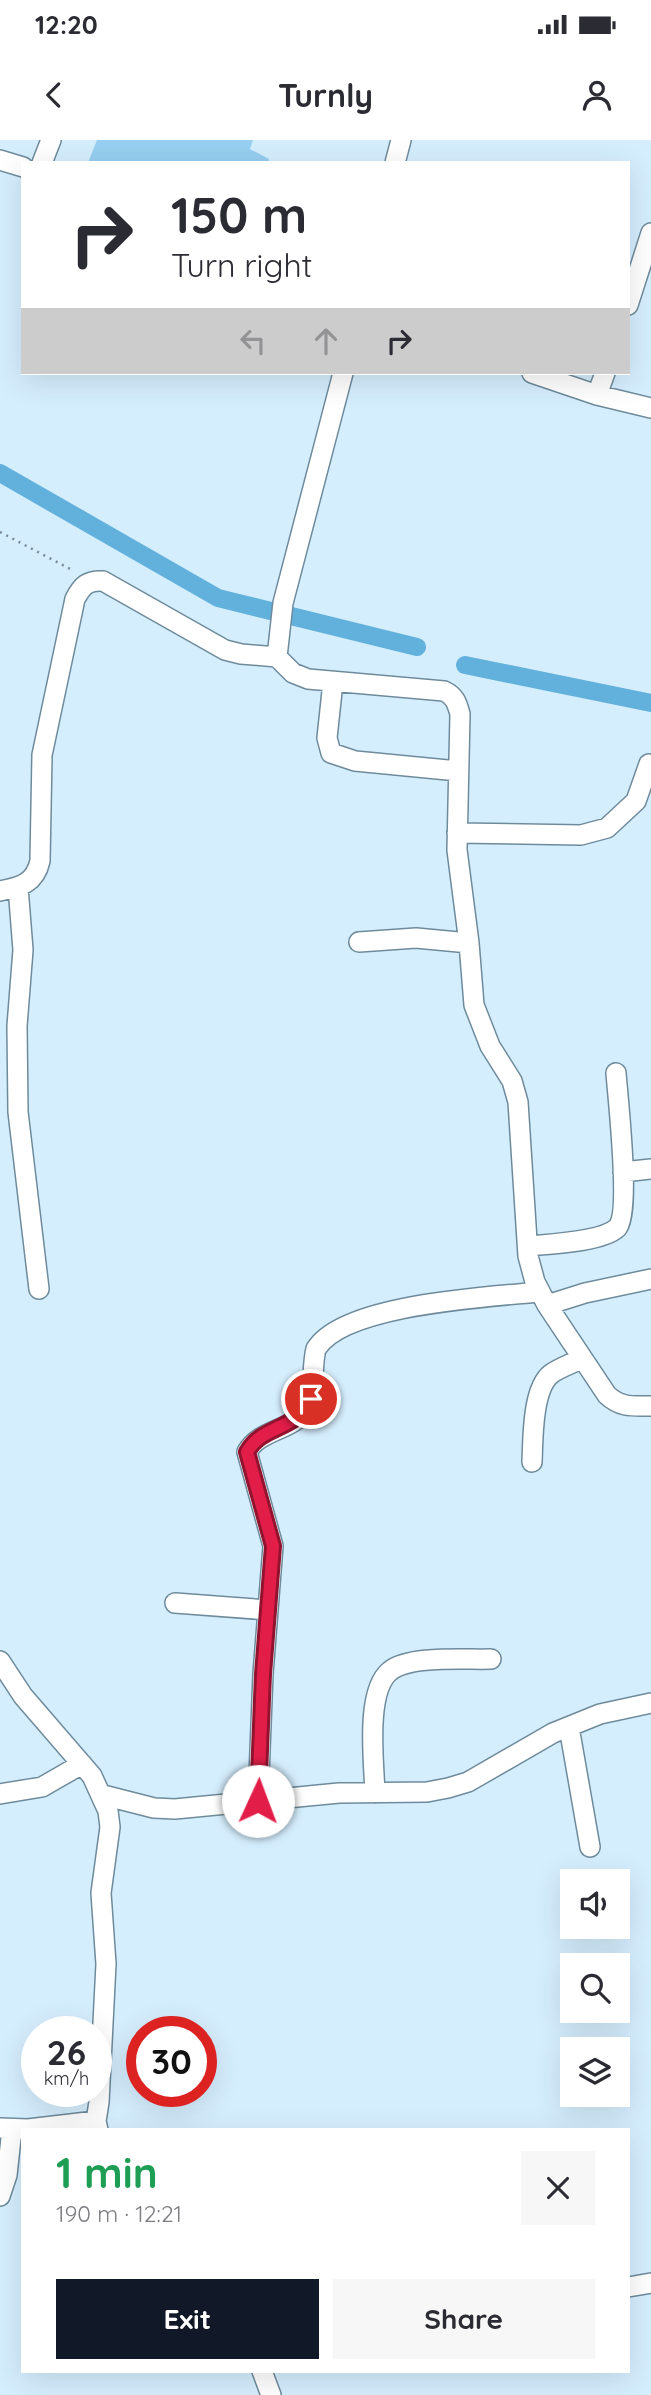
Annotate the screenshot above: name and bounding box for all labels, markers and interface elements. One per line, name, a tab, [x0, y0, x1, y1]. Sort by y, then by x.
text: 12:20	[35, 8, 98, 41]
text: Turnly	[278, 75, 373, 115]
icon: back	[35, 76, 73, 114]
icon: person	[578, 76, 616, 114]
text: 150 m	[171, 184, 307, 245]
icon: right	[56, 189, 147, 280]
text: Turn right	[171, 245, 312, 285]
icon: left	[234, 322, 272, 360]
icon: ahead	[307, 322, 345, 360]
icon: right	[380, 322, 418, 360]
pin	[281, 1369, 341, 1429]
icon: arrive	[292, 1380, 330, 1418]
position arrow	[221, 1764, 295, 1838]
map controls	[560, 1869, 630, 2107]
button: sound	[560, 1869, 630, 1939]
button: search	[560, 1953, 630, 2023]
speed limit sign: 30	[126, 2016, 217, 2107]
text: 26	[47, 2030, 86, 2074]
button: layers	[560, 2037, 630, 2107]
text: km/h	[44, 2067, 89, 2090]
text: 1 min	[56, 2146, 158, 2199]
button: close	[521, 2151, 595, 2225]
text: 190 m · 12:21	[56, 2199, 182, 2228]
button: Exit	[56, 2279, 319, 2359]
button: Share	[333, 2279, 595, 2359]

